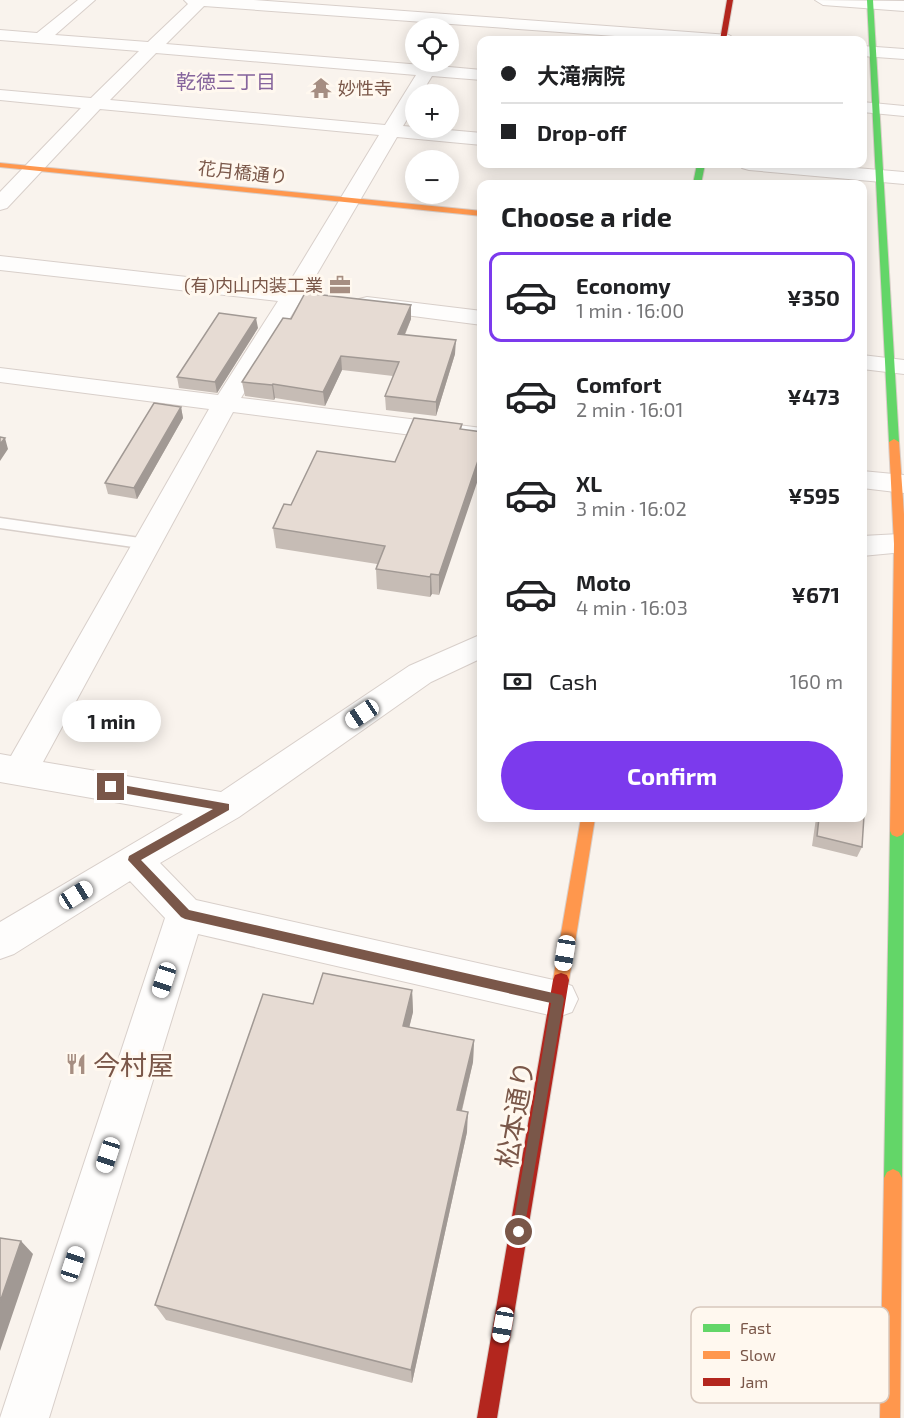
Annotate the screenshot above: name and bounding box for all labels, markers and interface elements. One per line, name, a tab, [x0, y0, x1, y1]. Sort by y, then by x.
map controls	[405, 18, 459, 204]
button: locate	[405, 18, 459, 72]
text: 大滝病院	[537, 62, 625, 88]
district label: 乾徳三丁目	[176, 69, 276, 93]
temple icon: 妙性寺	[309, 76, 333, 100]
place label: 妙性寺	[338, 77, 392, 99]
button: +	[405, 84, 459, 138]
text: Drop-off	[537, 119, 626, 145]
button: −	[405, 150, 459, 204]
street label: 花月橋通り	[197, 156, 289, 188]
text: Choose a ride	[501, 200, 672, 232]
icon: car	[504, 270, 558, 324]
text: Economy	[576, 272, 671, 298]
office icon: (有)内山内装工業	[328, 273, 352, 297]
place label: (有)内山内装工業	[184, 274, 323, 296]
text: ¥350	[787, 284, 840, 310]
text: 1 min · 16:00	[576, 298, 684, 322]
icon: car	[504, 369, 558, 423]
text: Comfort	[576, 371, 661, 397]
text: ¥473	[787, 383, 840, 409]
text: 2 min · 16:01	[576, 397, 684, 421]
icon: car	[504, 468, 558, 522]
text: XL	[576, 470, 602, 496]
text: ¥595	[788, 482, 840, 508]
text: 3 min · 16:02	[576, 496, 687, 520]
icon: car	[504, 567, 558, 621]
text: Moto	[576, 569, 631, 595]
text: ¥671	[791, 581, 840, 607]
text: 4 min · 16:03	[576, 595, 688, 619]
icon: cash	[501, 665, 534, 698]
text: Cash	[549, 668, 598, 694]
text: 160 m	[790, 669, 843, 693]
car	[342, 696, 382, 732]
callout: 1 min	[62, 700, 160, 742]
text: 1 min	[87, 709, 136, 733]
button: Confirm	[501, 741, 843, 810]
route end	[97, 773, 124, 800]
car	[56, 878, 96, 912]
car	[553, 934, 577, 972]
car	[150, 960, 178, 1000]
place label: 今村屋	[93, 1048, 174, 1080]
restaurant icon: 今村屋	[64, 1052, 88, 1076]
street label: 松本通り	[489, 1058, 539, 1170]
car	[94, 1135, 122, 1175]
route start	[505, 1218, 532, 1245]
car	[59, 1244, 87, 1284]
car	[491, 1306, 515, 1344]
legend	[691, 1307, 889, 1403]
text: Fast	[740, 1318, 771, 1337]
text: Slow	[740, 1345, 776, 1364]
text: Jam	[740, 1372, 768, 1391]

